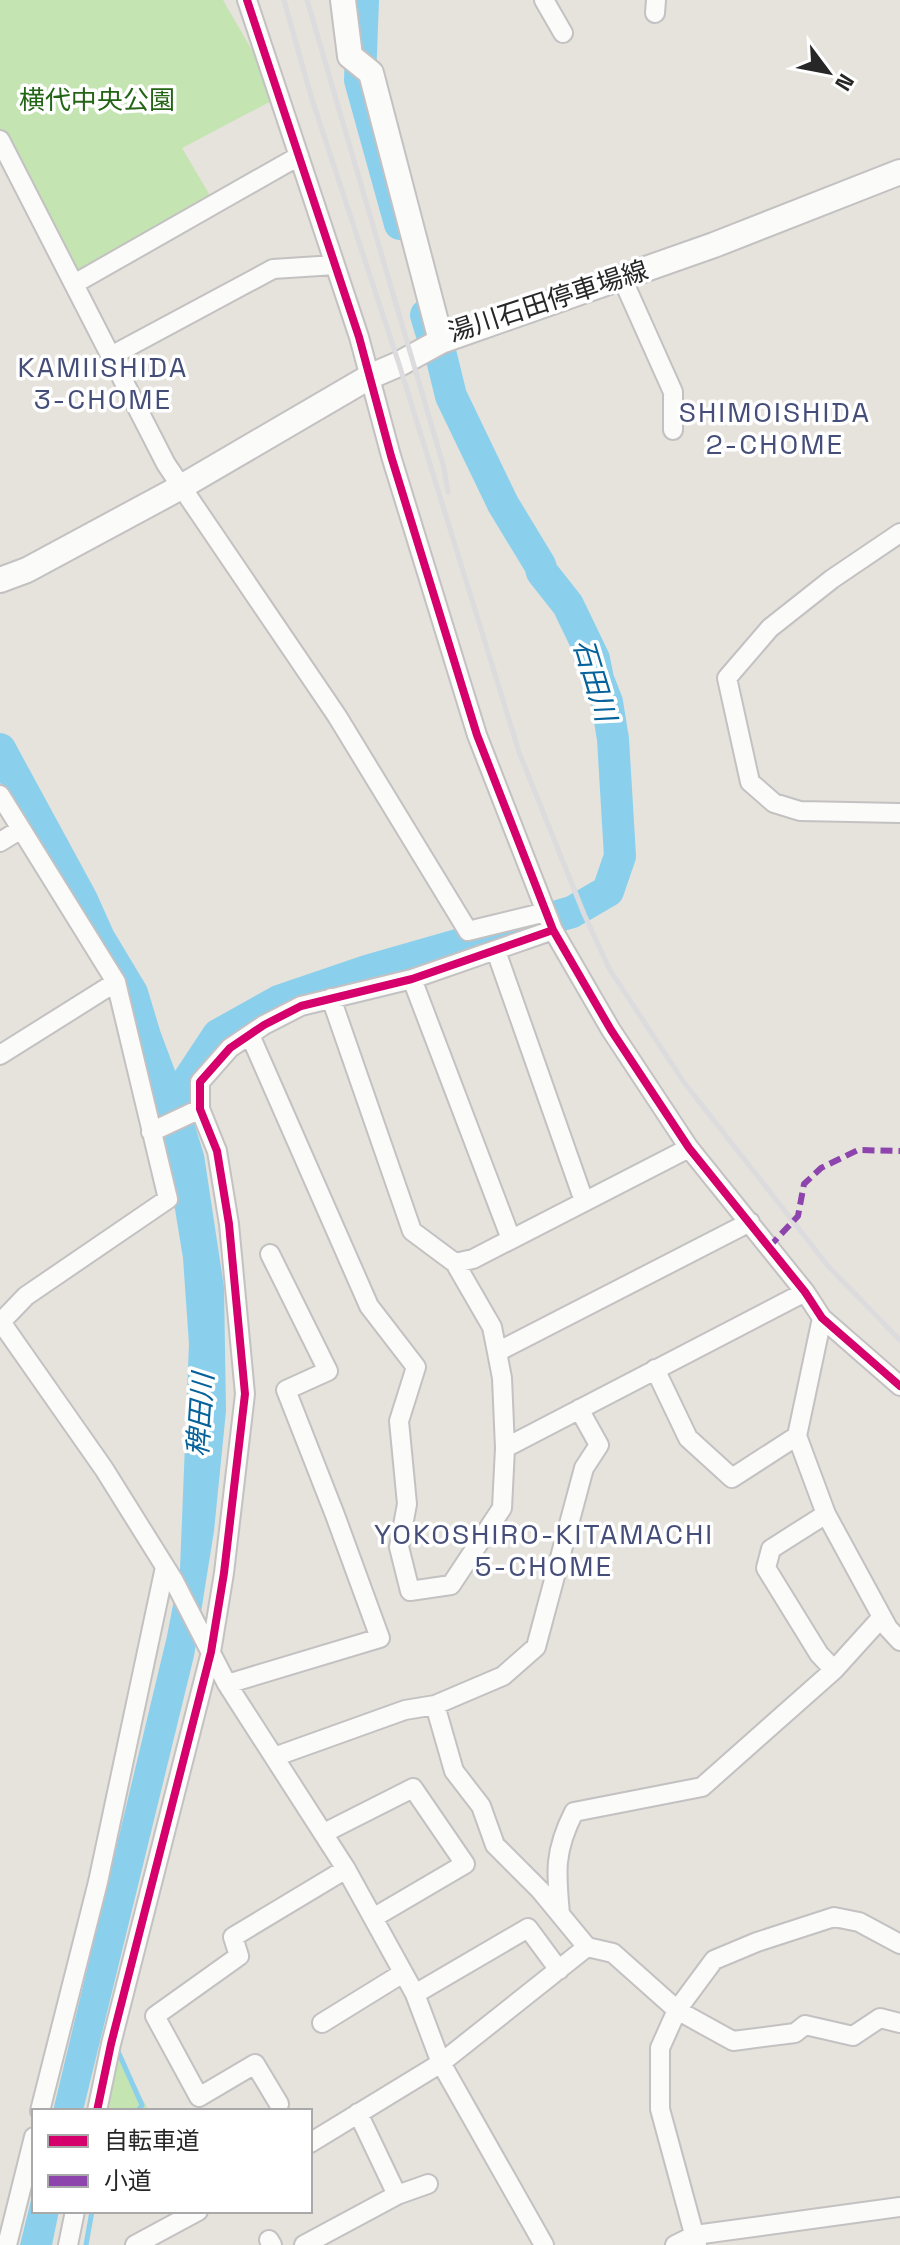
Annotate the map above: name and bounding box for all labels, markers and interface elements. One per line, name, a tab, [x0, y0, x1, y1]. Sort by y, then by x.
north arrow	[788, 32, 868, 112]
text: N	[829, 69, 861, 96]
park label: 横代中央公園	[19, 83, 175, 117]
street label: 湯川石田停車場線	[444, 253, 652, 349]
district label: KAMIISHIDA 3-CHOME	[18, 349, 188, 417]
district label: SHIMOISHIDA 2-CHOME	[679, 394, 871, 462]
water label: 石田川	[566, 635, 625, 728]
water label: 稗田川	[179, 1369, 221, 1458]
district label: YOKOSHIRO-KITAMACHI 5-CHOME	[374, 1516, 714, 1584]
legend	[32, 2109, 312, 2213]
text: 自転車道	[104, 2125, 200, 2156]
text: 小道	[104, 2165, 152, 2196]

